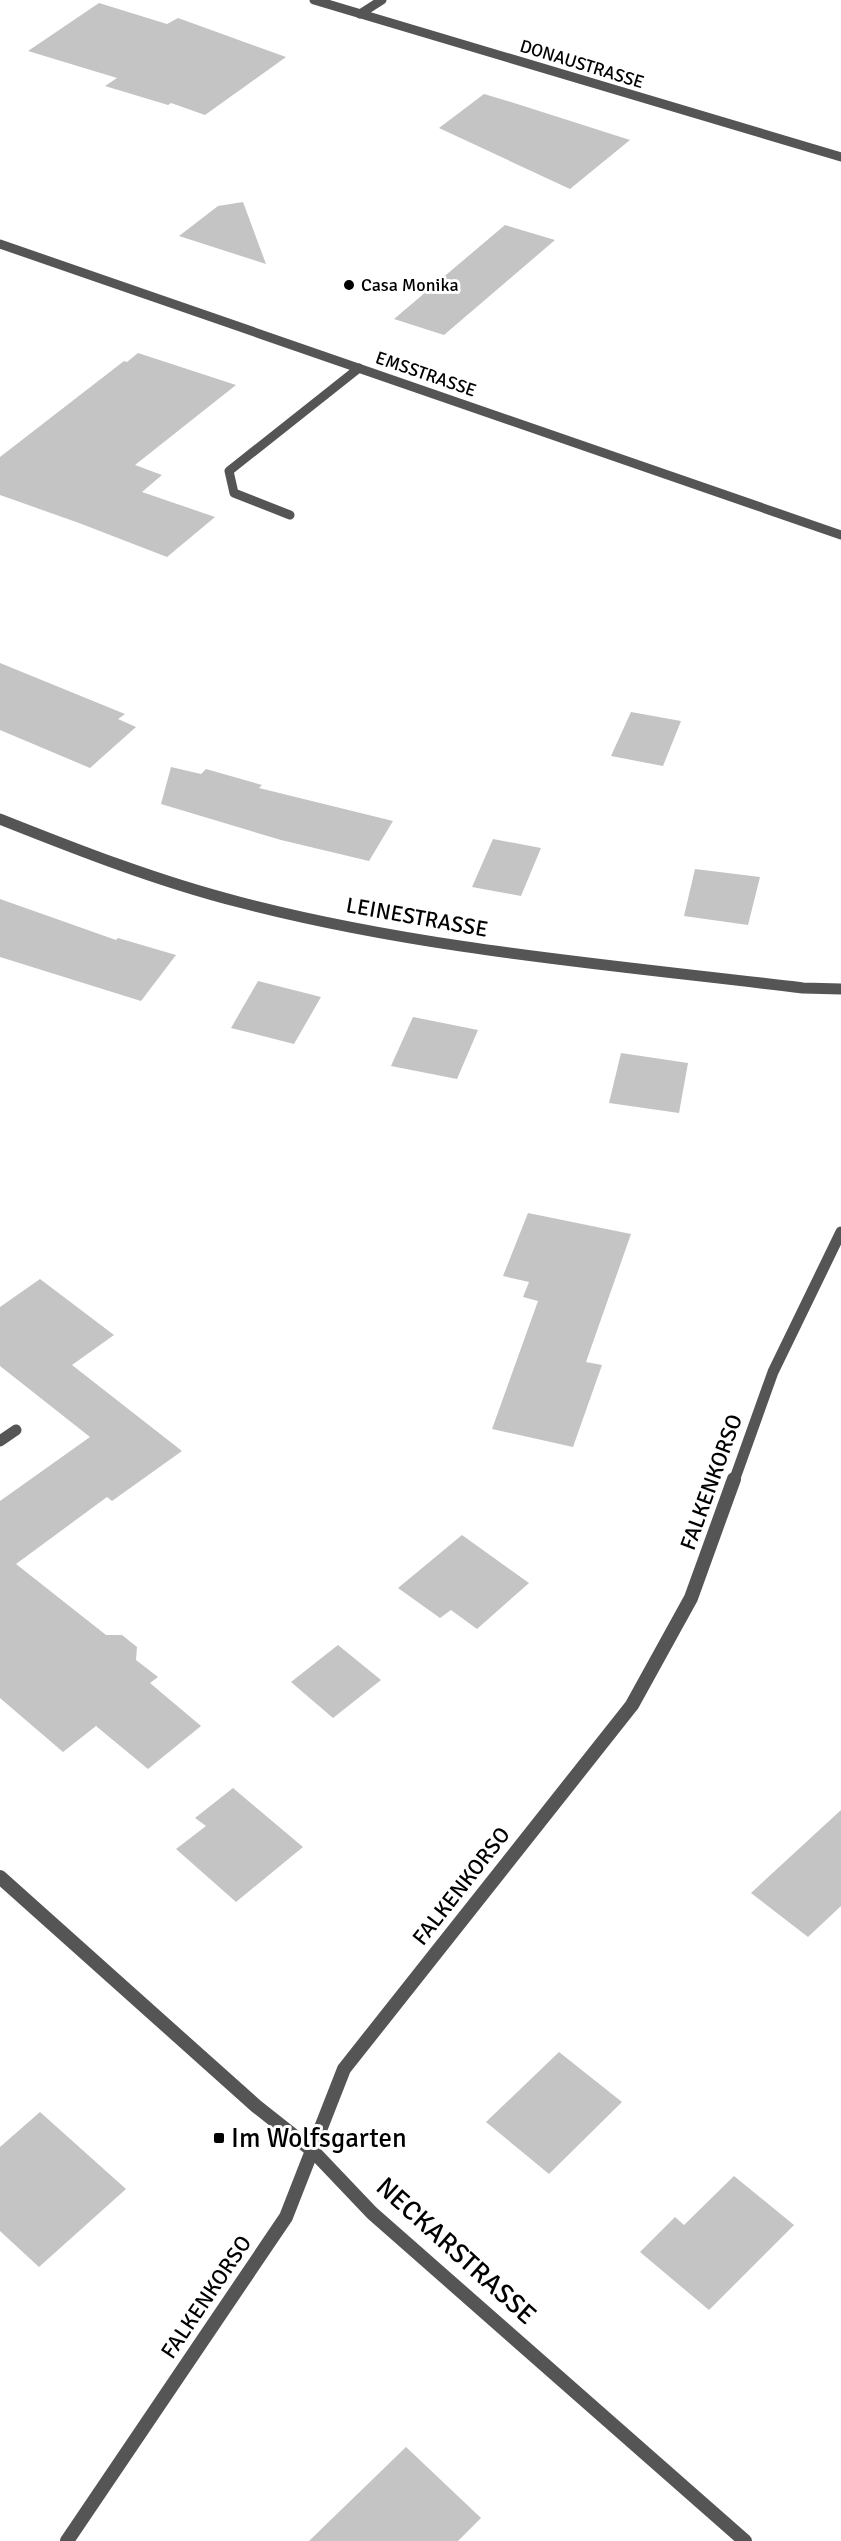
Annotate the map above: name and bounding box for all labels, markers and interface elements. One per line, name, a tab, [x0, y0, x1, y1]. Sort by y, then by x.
street label: DONAUSTRASSE	[517, 35, 647, 93]
place label: Casa Monika	[361, 274, 459, 296]
marker: Casa Monika	[342, 278, 356, 292]
street label: EMSSTRASSE	[373, 346, 479, 402]
street label: LEINESTRASSE	[344, 891, 490, 943]
street label: FALKENKORSO	[674, 1410, 748, 1554]
street label: FALKENKORSO	[406, 1822, 516, 1950]
place label: Im Wolfsgarten	[231, 2122, 407, 2155]
marker: Im Wolfsgarten	[212, 2131, 226, 2145]
street label: NECKARSTRASSE	[369, 2170, 543, 2332]
street label: FALKENKORSO	[155, 2230, 257, 2364]

